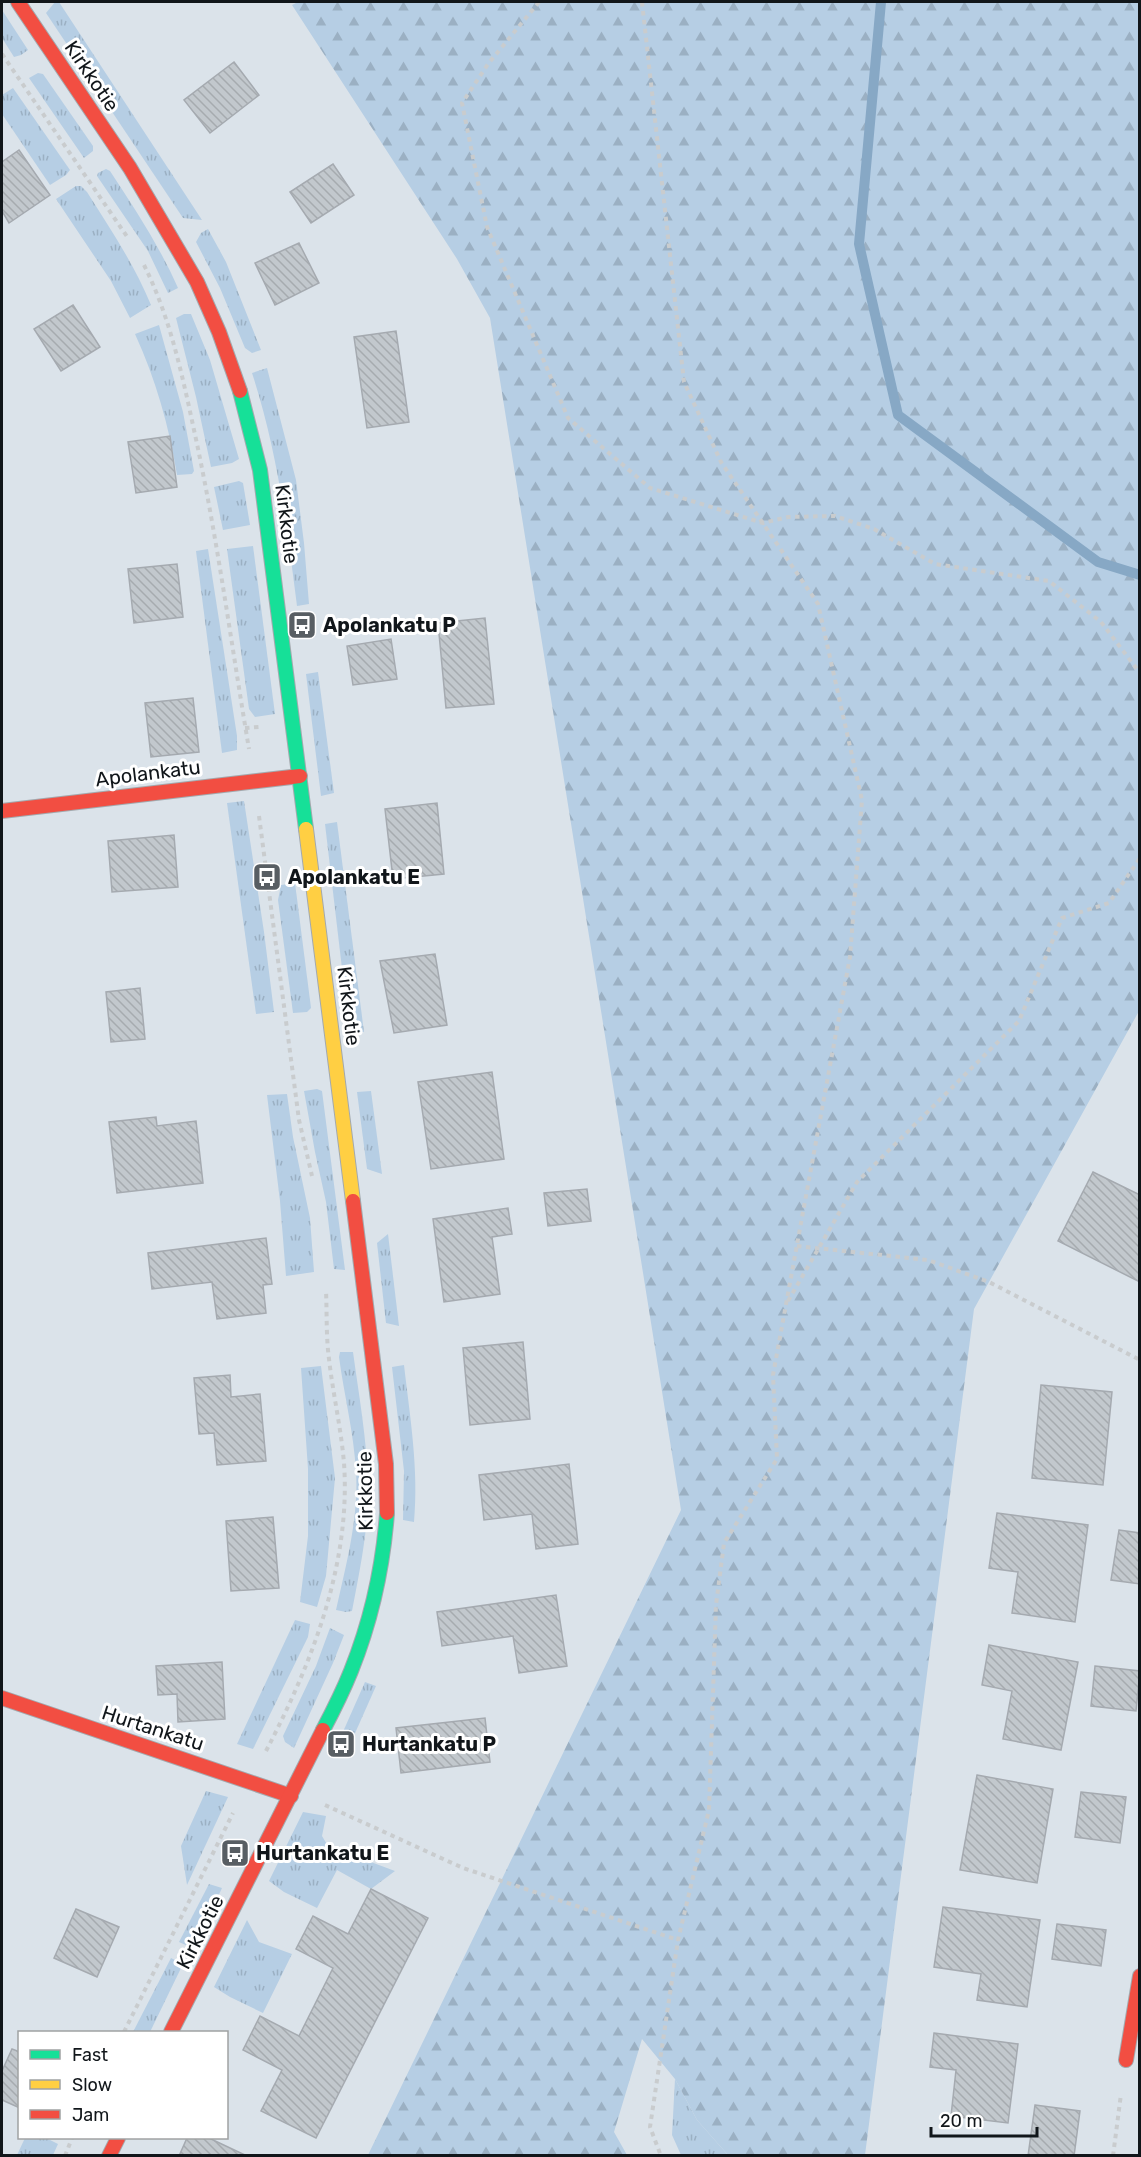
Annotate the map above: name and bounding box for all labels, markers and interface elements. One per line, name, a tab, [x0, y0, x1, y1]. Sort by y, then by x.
street label: Kirkkotie	[60, 36, 124, 116]
street label: Kirkkotie	[270, 483, 304, 565]
bus stop icon: Apolankatu P	[286, 609, 318, 641]
place label: Apolankatu P	[323, 613, 456, 637]
street label: Apolankatu	[94, 755, 202, 791]
bus stop icon: Apolankatu E	[251, 861, 283, 893]
place label: Apolankatu E	[288, 865, 420, 889]
street label: Kirkkotie	[332, 965, 366, 1047]
street label: Kirkkotie	[352, 1451, 378, 1531]
street label: Hurtankatu	[99, 1700, 207, 1756]
bus stop icon: Hurtankatu P	[325, 1728, 357, 1760]
place label: Hurtankatu P	[362, 1732, 496, 1756]
bus stop icon: Hurtankatu E	[219, 1837, 251, 1869]
place label: Hurtankatu E	[256, 1841, 389, 1865]
street label: Kirkkotie	[171, 1891, 229, 1973]
legend	[18, 2031, 228, 2139]
text: Fast	[72, 2044, 108, 2066]
text: Slow	[72, 2074, 112, 2096]
scale bar	[931, 2100, 1038, 2138]
text: Jam	[72, 2104, 109, 2126]
text: 20 m	[940, 2110, 982, 2132]

